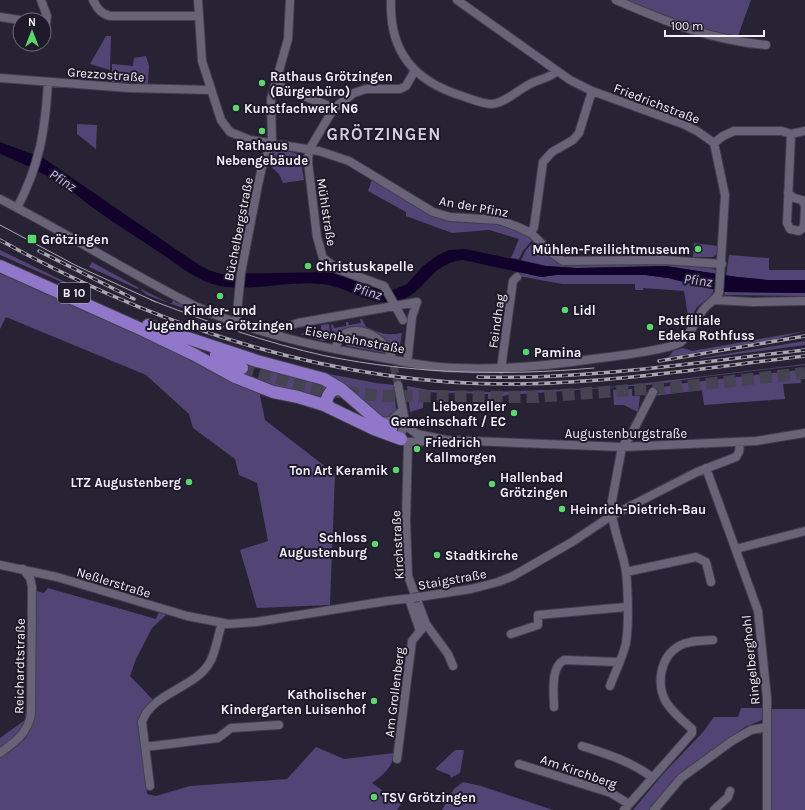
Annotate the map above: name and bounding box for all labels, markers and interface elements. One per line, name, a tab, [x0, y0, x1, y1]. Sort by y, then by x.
north arrow	[12, 12, 52, 52]
scale bar	[665, 12, 764, 38]
text: N	[28, 16, 36, 29]
text: 100 m	[671, 19, 703, 33]
street label: Grezzostraße	[67, 64, 145, 85]
place label: Rathaus Grötzingen (Bürgerbüro)	[270, 69, 393, 99]
marker: Rathaus Grötzingen (Bürgerbüro)	[257, 78, 267, 88]
street label: Friedrichstraße	[612, 80, 702, 127]
place label: Kunstfachwerk N6	[244, 101, 358, 116]
marker: Kunstfachwerk N6	[231, 103, 241, 113]
district label: GRÖTZINGEN	[327, 124, 441, 144]
marker: Rathaus Nebengebäude	[257, 126, 267, 136]
place label: Rathaus Nebengebäude	[216, 138, 308, 168]
water label: Pfinz	[46, 165, 79, 195]
street label: Büchelbergstraße	[221, 176, 256, 282]
street label: Mühlstraße	[314, 177, 339, 247]
street label: An der Pfinz	[438, 193, 510, 220]
place label: Grötzingen	[41, 232, 109, 247]
marker: Grötzingen	[26, 233, 38, 245]
place label: Mühlen-Freilichtmuseum	[532, 242, 690, 257]
marker: Mühlen-Freilichtmuseum	[693, 244, 703, 254]
place label: Christuskapelle	[316, 259, 414, 274]
marker: Christuskapelle	[303, 261, 313, 271]
water label: Pfinz	[683, 270, 713, 291]
water label: Pfinz	[352, 279, 384, 304]
road number: B 10	[58, 283, 90, 303]
marker: Kinder- und Jugendhaus Grötzingen	[215, 291, 225, 301]
street label: Feindhag	[485, 292, 508, 349]
place label: Kinder- und Jugendhaus Grötzingen	[147, 303, 293, 333]
place label: Lidl	[573, 303, 596, 318]
marker: Lidl	[560, 305, 570, 315]
place label: Postfiliale Edeka Rothfuss	[658, 313, 755, 343]
street label: Eisenbahnstraße	[304, 322, 406, 357]
marker: Postfiliale Edeka Rothfuss	[645, 322, 655, 332]
place label: Pamina	[534, 345, 581, 360]
marker: Pamina	[521, 347, 531, 357]
place label: Liebenzeller Gemeinschaft / EC	[391, 399, 507, 429]
marker: Liebenzeller Gemeinschaft / EC	[509, 408, 519, 418]
street label: Augustenburgstraße	[565, 426, 688, 441]
place label: Friedrich Kallmorgen	[425, 435, 496, 465]
marker: Friedrich Kallmorgen	[412, 444, 422, 454]
place label: Ton Art Keramik	[289, 463, 388, 478]
marker: Ton Art Keramik	[391, 465, 401, 475]
place label: Hallenbad Grötzingen	[500, 470, 568, 500]
place label: LTZ Augustenberg	[71, 475, 181, 490]
marker: LTZ Augustenberg	[184, 477, 194, 487]
marker: Hallenbad Grötzingen	[487, 479, 497, 489]
place label: Heinrich-Dietrich-Bau	[570, 502, 706, 517]
marker: Heinrich-Dietrich-Bau	[557, 504, 567, 514]
street label: Kirchstraße	[388, 510, 407, 580]
place label: Schloss Augustenburg	[279, 530, 367, 560]
marker: Schloss Augustenburg	[370, 539, 380, 549]
place label: Stadtkirche	[445, 548, 518, 563]
marker: Stadtkirche	[432, 550, 442, 560]
street label: Neßlerstraße	[75, 564, 153, 601]
street label: Staigstraße	[417, 566, 488, 593]
street label: Ringelberghohl	[738, 614, 763, 705]
street label: Reichardtstraße	[11, 618, 28, 714]
street label: Am Grollenberg	[382, 645, 408, 738]
place label: Katholischer Kindergarten Luisenhof	[221, 687, 367, 717]
marker: Katholischer Kindergarten Luisenhof	[369, 696, 379, 706]
street label: Am Kirchberg	[539, 751, 620, 792]
place label: TSV Grötzingen	[382, 790, 476, 805]
marker: TSV Grötzingen	[369, 792, 379, 802]

